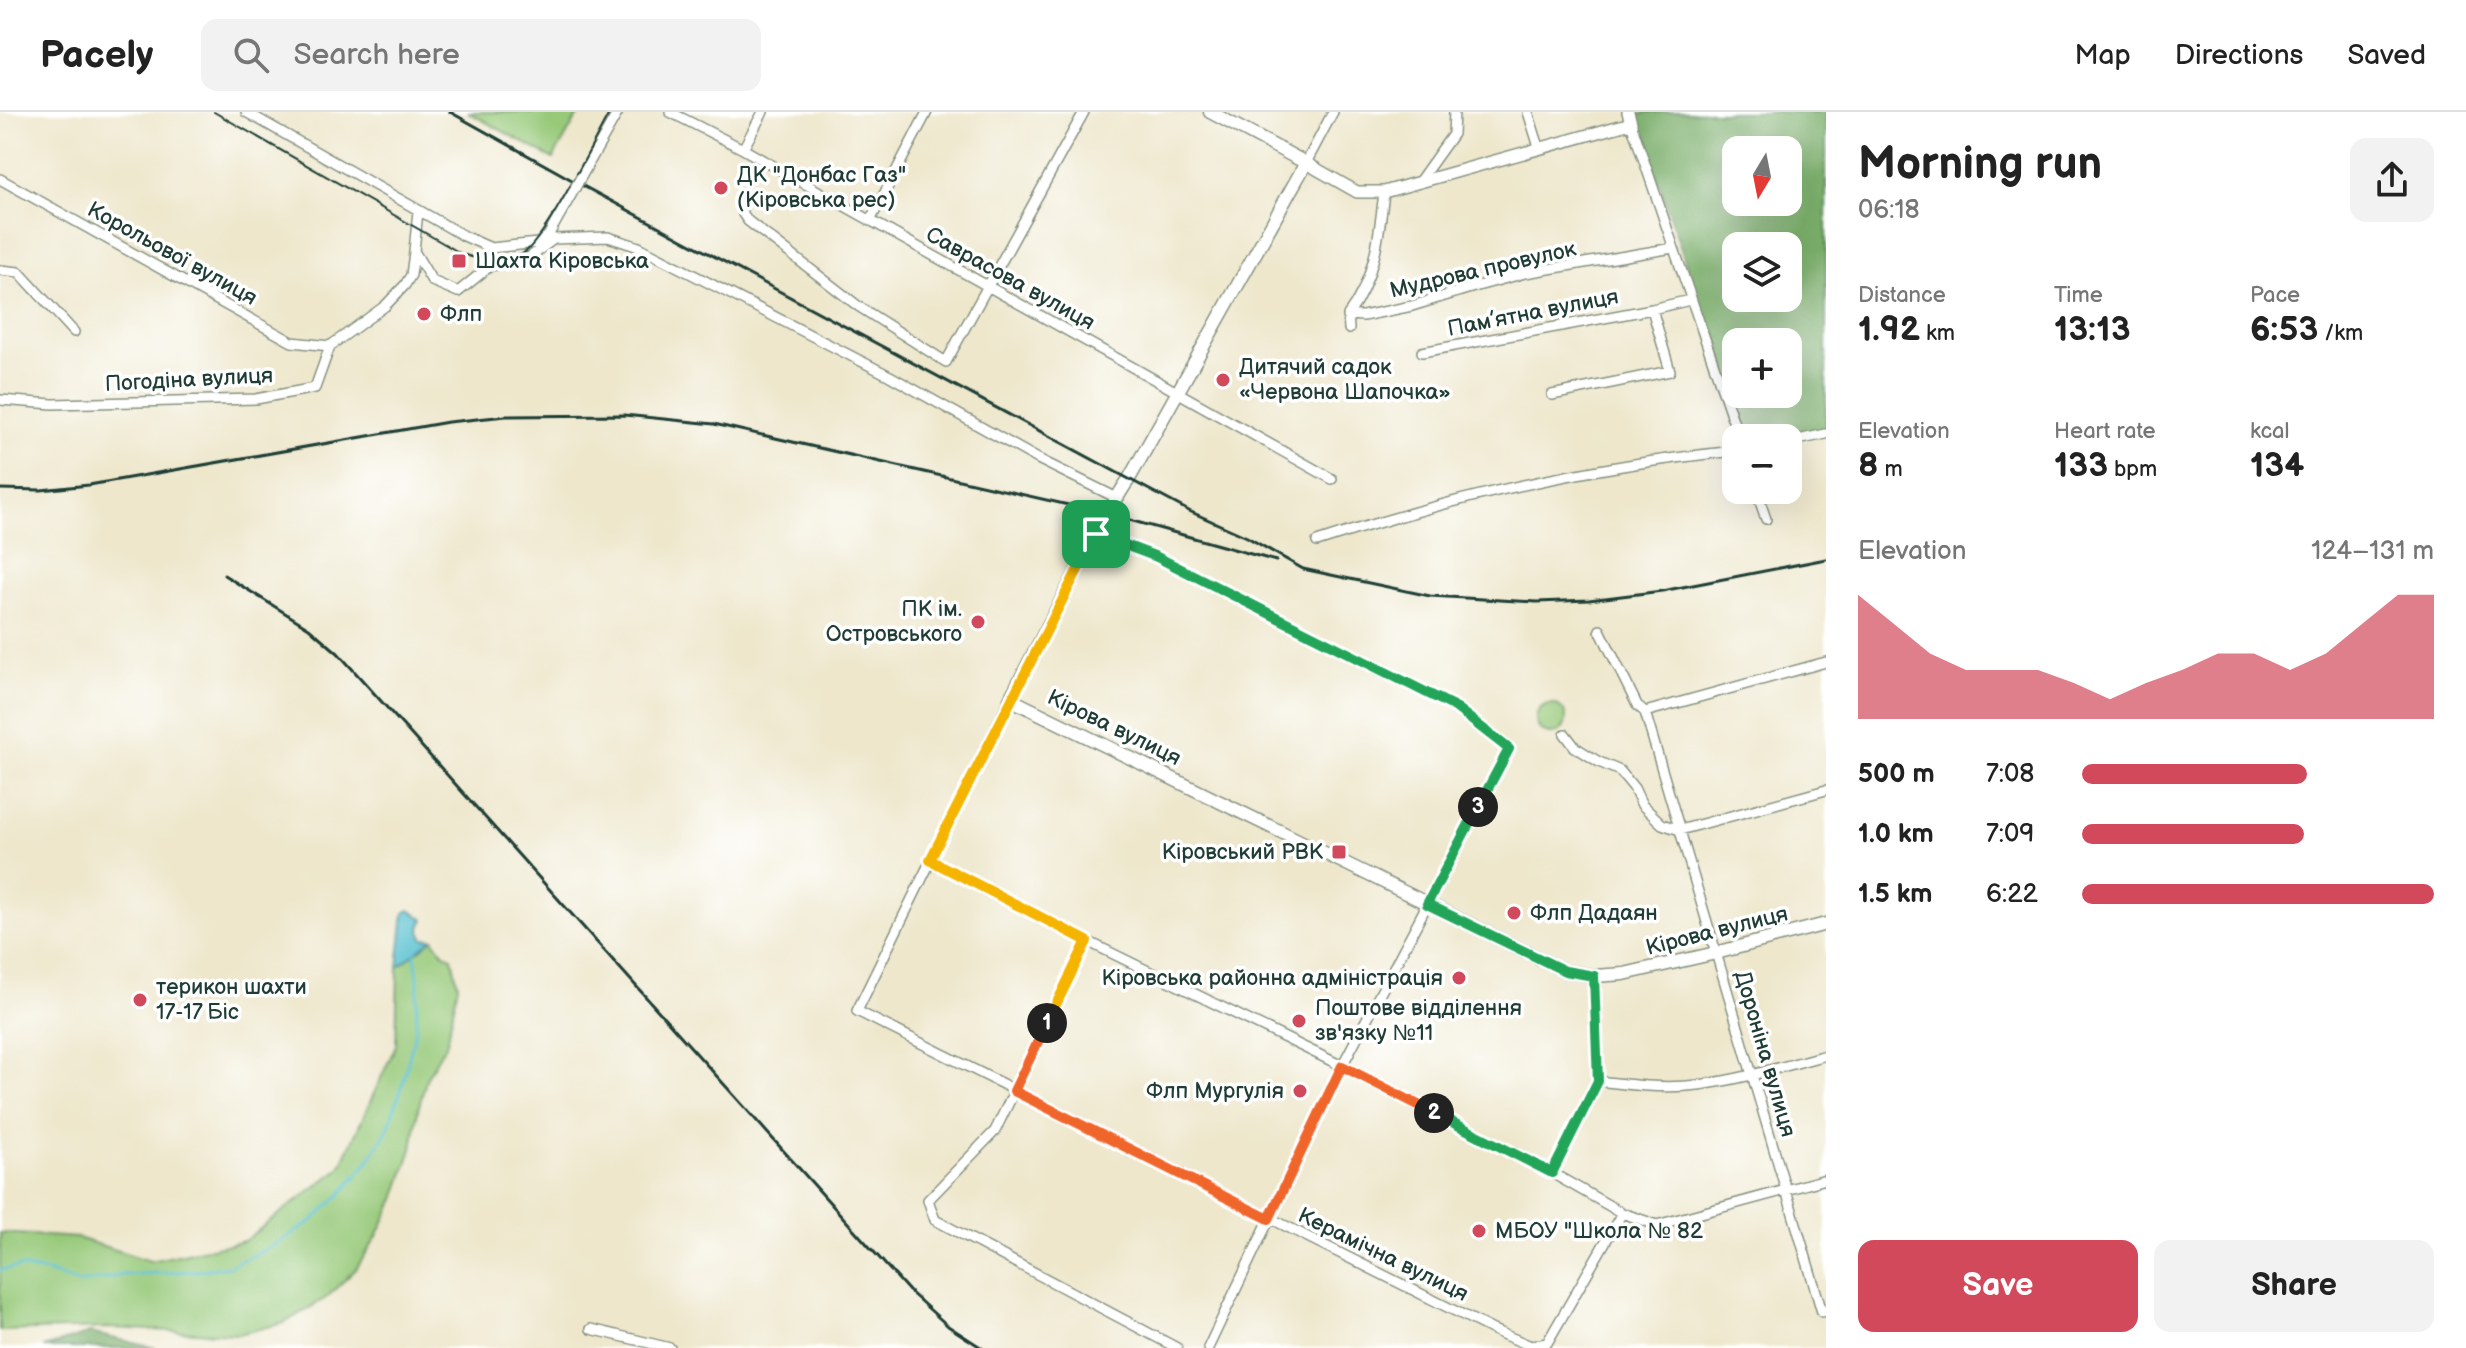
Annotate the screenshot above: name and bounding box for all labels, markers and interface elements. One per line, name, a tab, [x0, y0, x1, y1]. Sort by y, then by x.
search box	[201, 19, 761, 91]
text: Pacely	[40, 33, 153, 78]
icon: search	[229, 33, 273, 77]
text: Search here	[293, 37, 460, 73]
text: Map	[2074, 39, 2131, 72]
text: Directions	[2175, 39, 2303, 72]
text: Saved	[2347, 39, 2426, 72]
north arrow	[1722, 136, 1802, 216]
map controls	[1722, 136, 1802, 504]
text: Morning run	[1858, 138, 2102, 191]
button: share	[2350, 138, 2434, 222]
place label: ДК "Донбас Газ" (Кіровська рес)	[737, 162, 906, 214]
marker: ДК "Донбас Газ" (Кіровська рес)	[712, 179, 730, 197]
text: 06:18	[1858, 195, 1920, 226]
street label: Корольової вулиця	[82, 196, 262, 312]
street label: Саврасова вулиця	[921, 221, 1099, 337]
button: layers	[1722, 232, 1802, 312]
street label: Мудрова провулок	[1387, 235, 1579, 305]
place label: Шахта Кіровська	[475, 248, 649, 275]
marker: Шахта Кіровська	[450, 252, 468, 270]
text: Distance	[1858, 282, 1946, 309]
text: Time	[2054, 282, 2103, 309]
text: Pace	[2250, 282, 2300, 309]
street label: Пам’ятна вулиця	[1445, 283, 1621, 343]
place label: Флп	[440, 301, 482, 328]
marker: Флп	[415, 305, 433, 323]
text: 1.92	[1858, 309, 1920, 350]
text: 13:13	[2054, 309, 2131, 350]
text: 6:53	[2250, 309, 2318, 350]
text: km	[1920, 320, 1955, 347]
text: /km	[2318, 320, 2363, 347]
button: +	[1722, 328, 1802, 408]
place label: Дитячий садок «Червона Шапочка»	[1239, 354, 1451, 406]
street label: Погодіна вулиця	[104, 362, 274, 398]
marker: Дитячий садок «Червона Шапочка»	[1214, 371, 1232, 389]
text: Elevation	[1858, 418, 1950, 445]
text: Heart rate	[2054, 418, 2156, 445]
text: kcal	[2250, 418, 2289, 445]
button: −	[1722, 424, 1802, 504]
text: 8	[1858, 445, 1878, 486]
text: 133	[2054, 445, 2108, 486]
text: 134	[2250, 445, 2304, 486]
text: m	[1878, 456, 1903, 483]
text: bpm	[2108, 456, 2157, 483]
pin	[1062, 500, 1130, 568]
icon: arrive	[1074, 512, 1118, 556]
text: Elevation	[1858, 536, 1966, 567]
text: 124–131 m	[2311, 536, 2434, 567]
place label: ПК ім. Островського	[826, 596, 962, 648]
marker: ПК ім. Островського	[969, 613, 987, 631]
street label: Кірова вулиця	[1043, 684, 1185, 772]
text: 500 m	[1858, 759, 1935, 790]
text: 7:08	[1986, 759, 2034, 790]
pin: 3	[1458, 787, 1498, 827]
text: 3	[1472, 793, 1484, 820]
text: 1.0 km	[1858, 819, 1934, 850]
text: 7:09	[1986, 819, 2034, 850]
place label: Кіровський РВК	[1162, 839, 1324, 866]
marker: Кіровський РВК	[1330, 843, 1348, 861]
text: 1.5 km	[1858, 879, 1933, 910]
text: 6:22	[1986, 879, 2038, 910]
place label: Флп Дадаян	[1530, 900, 1658, 927]
street label: Кірова вулиця	[1643, 900, 1791, 962]
marker: Флп Дадаян	[1505, 904, 1523, 922]
place label: Кіровська районна адміністрація	[1102, 965, 1443, 992]
street label: Дороніна вулиця	[1728, 968, 1802, 1140]
marker: Кіровська районна адміністрація	[1450, 969, 1468, 987]
place label: терикон шахти 17-17 Біс	[156, 974, 307, 1026]
marker: терикон шахти 17-17 Біс	[131, 991, 149, 1009]
place label: Поштове відділення зв'язку №11	[1315, 995, 1522, 1047]
pin: 1	[1027, 1003, 1067, 1043]
text: 1	[1042, 1009, 1052, 1036]
marker: Поштове відділення зв'язку №11	[1290, 1012, 1308, 1030]
place label: Флп Мургулія	[1146, 1078, 1284, 1105]
marker: Флп Мургулія	[1291, 1082, 1309, 1100]
pin: 2	[1414, 1093, 1454, 1133]
text: 2	[1427, 1099, 1441, 1126]
street label: Керамічна вулиця	[1293, 1202, 1473, 1308]
place label: МБОУ "Школа № 82	[1495, 1218, 1703, 1245]
marker: МБОУ "Школа № 82	[1470, 1222, 1488, 1240]
button: Save	[1858, 1240, 2138, 1332]
button: Share	[2154, 1240, 2434, 1332]

